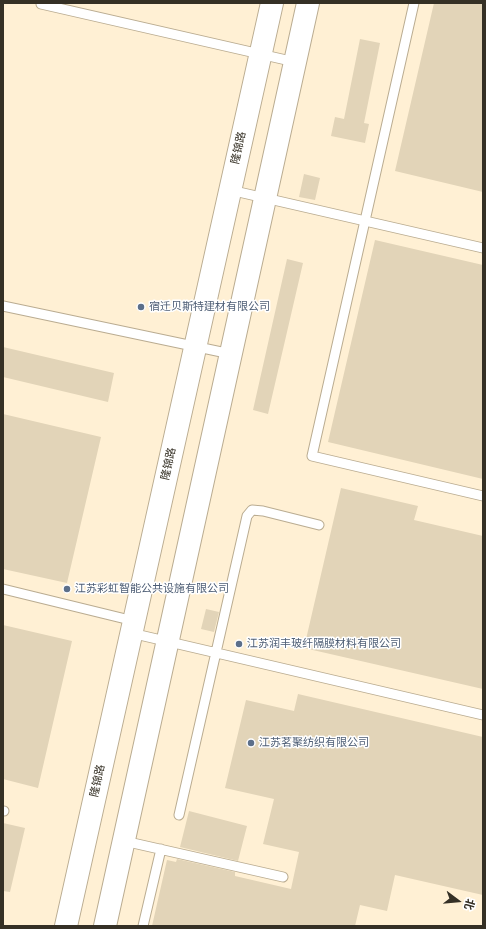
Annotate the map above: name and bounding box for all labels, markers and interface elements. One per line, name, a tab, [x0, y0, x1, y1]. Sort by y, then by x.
street label: 隆锦路	[229, 130, 249, 166]
place label: 宿迁贝斯特建材有限公司	[149, 300, 270, 314]
marker: 宿迁贝斯特建材有限公司	[136, 302, 146, 312]
street label: 隆锦路	[159, 446, 179, 482]
place label: 江苏彩虹智能公共设施有限公司	[75, 582, 229, 596]
marker: 江苏彩虹智能公共设施有限公司	[62, 584, 72, 594]
place label: 江苏润丰玻纤隔膜材料有限公司	[247, 637, 401, 651]
marker: 江苏润丰玻纤隔膜材料有限公司	[234, 639, 244, 649]
place label: 江苏茗聚纺织有限公司	[259, 736, 369, 750]
marker: 江苏茗聚纺织有限公司	[246, 738, 256, 748]
street label: 隆锦路	[88, 763, 108, 799]
north arrow	[438, 881, 478, 921]
text: 北	[461, 897, 478, 912]

